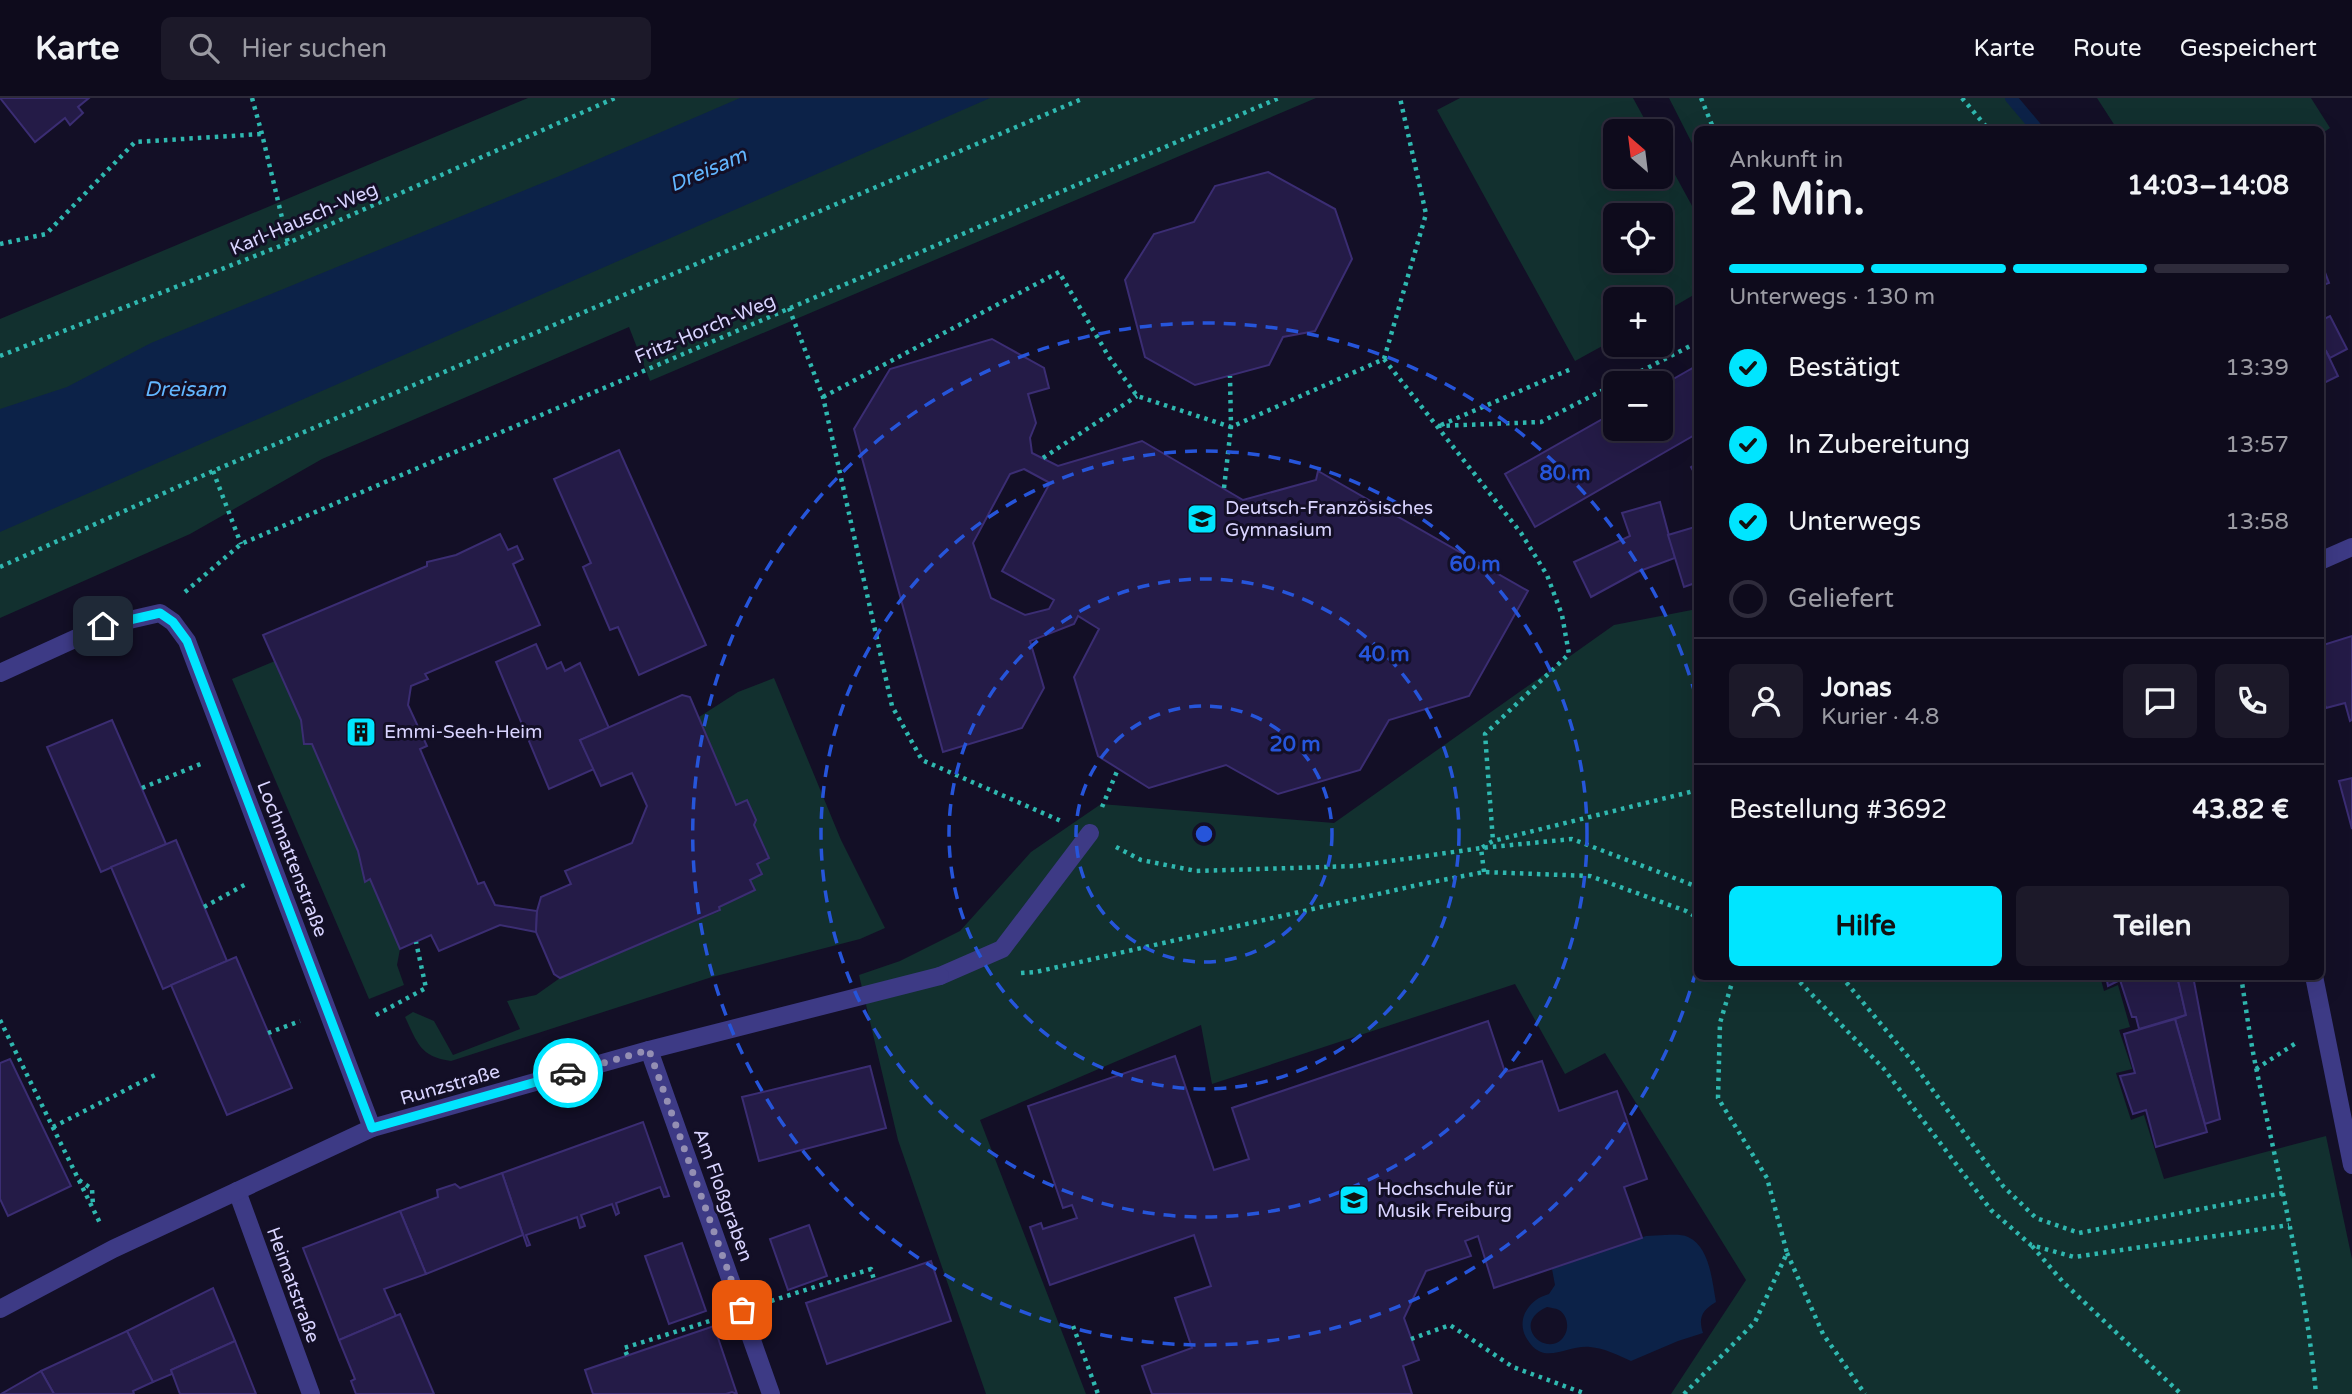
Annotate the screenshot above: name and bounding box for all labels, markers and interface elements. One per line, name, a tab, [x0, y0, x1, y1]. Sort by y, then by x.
search box	[161, 17, 651, 80]
text: Karte	[35, 29, 119, 68]
icon: search	[185, 29, 223, 67]
text: Hier suchen	[241, 33, 387, 64]
text: Karte	[1973, 34, 2035, 63]
text: Route	[2073, 34, 2142, 63]
text: Gespeichert	[2180, 34, 2317, 63]
north arrow	[1603, 119, 1673, 189]
map controls	[1603, 119, 1673, 441]
water label: Dreisam	[666, 142, 751, 197]
text: Ankunft in	[1729, 146, 1843, 174]
text: 14:03–14:08	[2127, 170, 2289, 201]
text: 2 Min.	[1729, 172, 1865, 227]
street label: Karl-Hausch-Weg	[227, 178, 381, 260]
button: locate	[1603, 203, 1673, 273]
text: Unterwegs · 130 m	[1729, 283, 1935, 311]
button: +	[1603, 287, 1673, 357]
street label: Fritz-Horch-Weg	[631, 289, 779, 369]
icon: check	[1729, 349, 1767, 387]
text: Bestätigt	[1788, 352, 1900, 383]
text: 13:39	[2225, 354, 2289, 382]
button: −	[1603, 371, 1673, 441]
water label: Dreisam	[144, 377, 227, 402]
icon: check	[1729, 426, 1767, 464]
text: In Zubereitung	[1788, 429, 1970, 460]
text: 13:57	[2225, 431, 2289, 459]
text: 80 m	[1539, 461, 1591, 486]
place label: Deutsch-Französisches Gymnasium	[1225, 497, 1433, 541]
school or university icon: Deutsch-Französisches Gymnasium	[1185, 502, 1219, 536]
icon: check	[1729, 503, 1767, 541]
text: Unterwegs	[1788, 506, 1921, 537]
text: 13:58	[2225, 508, 2289, 536]
text: 60 m	[1449, 552, 1501, 577]
text: Geliefert	[1788, 583, 1894, 614]
pin	[73, 596, 133, 656]
icon: home	[84, 607, 122, 645]
text: 40 m	[1358, 642, 1410, 667]
button: person	[1729, 664, 1803, 738]
button: chat	[2123, 664, 2197, 738]
button: phone	[2215, 664, 2289, 738]
text: Jonas	[1821, 672, 1892, 703]
text: Kurier · 4.8	[1821, 703, 1939, 731]
building icon: Emmi-Seeh-Heim	[344, 715, 378, 749]
place label: Emmi-Seeh-Heim	[384, 721, 543, 743]
text: 20 m	[1269, 732, 1321, 757]
street label: Lochmattenstraße	[252, 778, 332, 940]
text: Bestellung #3692	[1729, 794, 1947, 825]
text: 43.82 €	[2193, 794, 2289, 825]
centre of rings	[1192, 822, 1216, 846]
button: Hilfe	[1729, 886, 2002, 966]
button: Teilen	[2016, 886, 2289, 966]
courier	[533, 1038, 603, 1108]
icon: car	[549, 1054, 587, 1092]
street label: Runzstraße	[398, 1060, 502, 1110]
street label: Am Floßgraben	[689, 1125, 757, 1265]
place label: Hochschule für Musik Freiburg	[1377, 1178, 1514, 1222]
school or university icon: Hochschule für Musik Freiburg	[1337, 1183, 1371, 1217]
street label: Heimatstraße	[262, 1224, 324, 1346]
pin	[712, 1280, 772, 1340]
icon: bag	[723, 1291, 761, 1329]

